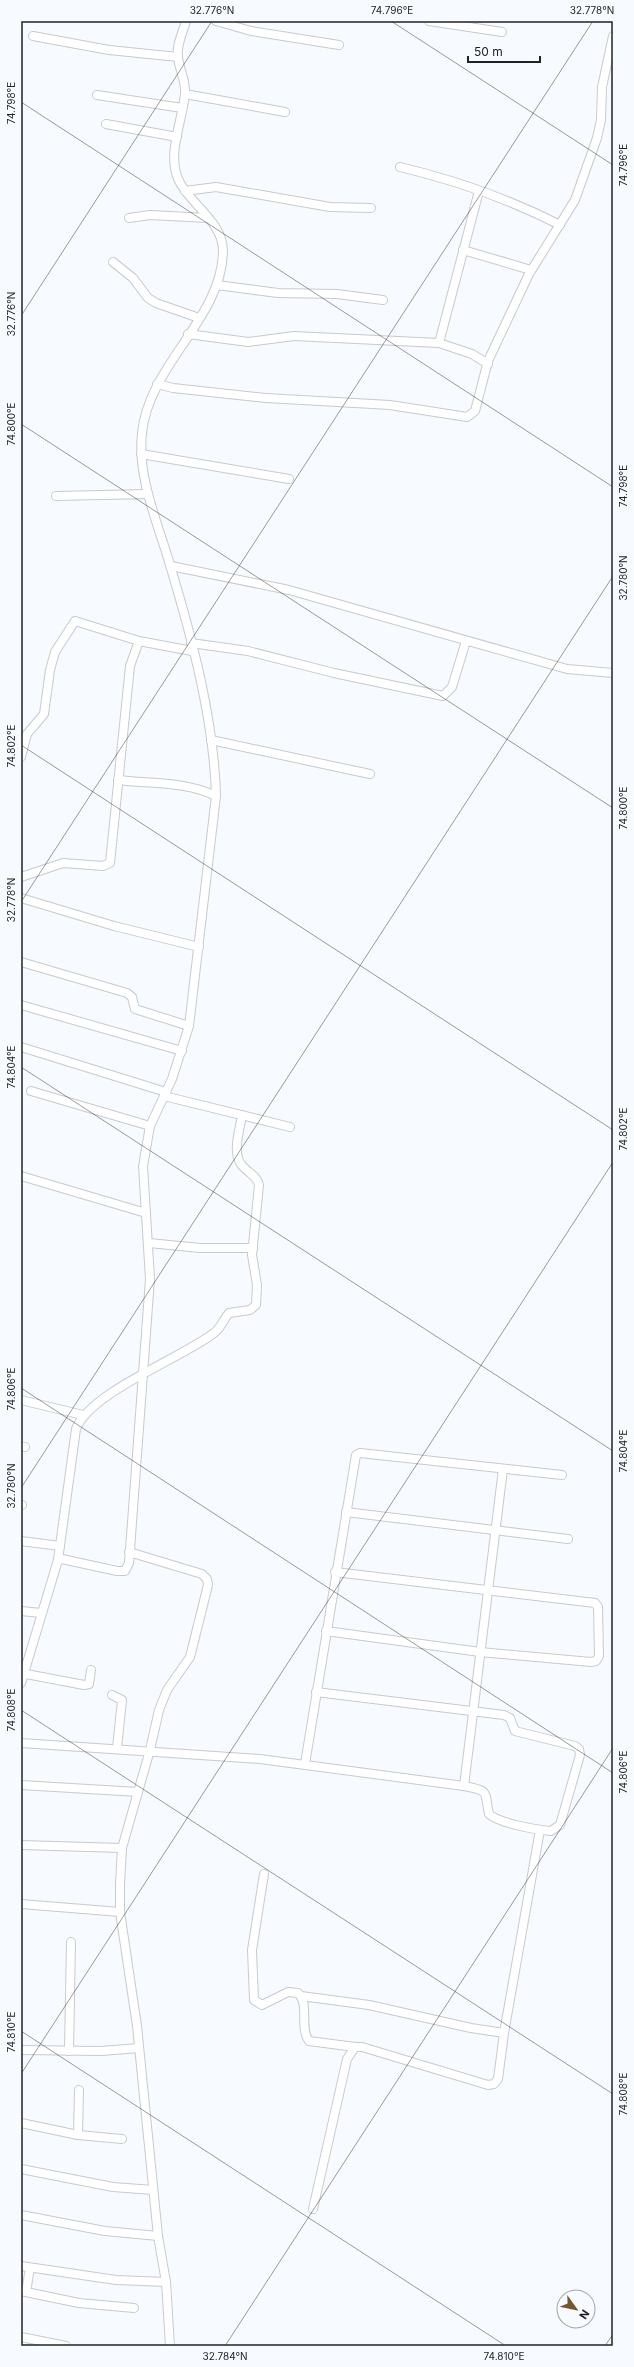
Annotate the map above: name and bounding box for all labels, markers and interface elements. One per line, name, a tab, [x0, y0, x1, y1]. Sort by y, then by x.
text: 32.776°N	[190, 4, 234, 16]
text: 74.796°E	[371, 4, 413, 16]
text: 32.778°N	[570, 4, 614, 16]
scale bar	[468, 38, 540, 64]
text: 50 m	[474, 44, 503, 59]
text: 74.798°E	[5, 82, 17, 124]
text: 74.796°E	[617, 144, 629, 186]
text: 32.776°N	[5, 292, 17, 336]
text: 74.800°E	[5, 402, 17, 446]
text: 74.798°E	[617, 465, 629, 507]
text: 32.780°N	[617, 555, 629, 601]
text: 74.802°E	[5, 724, 17, 768]
text: 74.800°E	[617, 786, 629, 830]
text: 32.778°N	[5, 878, 17, 922]
text: 74.804°E	[5, 1045, 17, 1089]
text: 74.802°E	[617, 1107, 629, 1151]
text: 74.806°E	[5, 1367, 17, 1411]
text: 74.804°E	[617, 1429, 629, 1473]
text: 32.780°N	[5, 1463, 17, 1509]
text: 74.808°E	[5, 1689, 17, 1731]
text: 74.806°E	[617, 1750, 629, 1794]
text: 74.810°E	[5, 2012, 17, 2053]
text: 74.808°E	[617, 2073, 629, 2115]
north arrow	[556, 2289, 596, 2329]
text: N	[576, 2307, 593, 2322]
text: 32.784°N	[202, 2350, 248, 2362]
text: 74.810°E	[484, 2350, 525, 2362]

